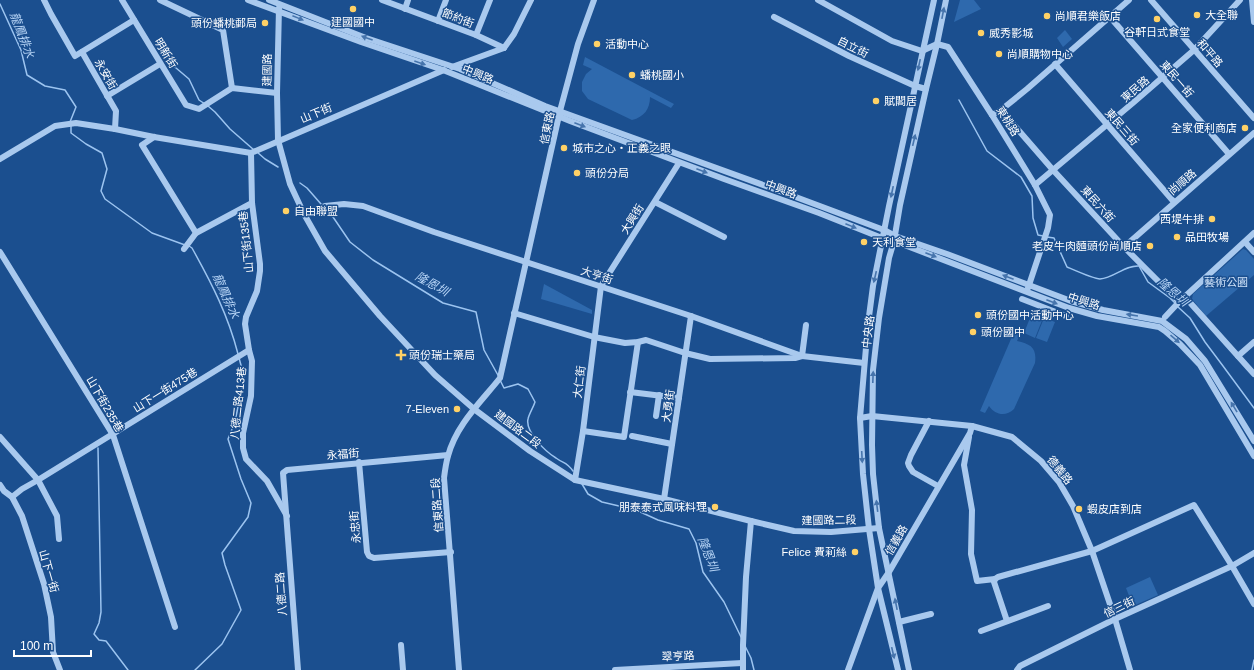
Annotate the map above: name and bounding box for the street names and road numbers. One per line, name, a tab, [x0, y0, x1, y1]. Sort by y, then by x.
street label: 節約街	[440, 6, 476, 30]
street label: 自立街	[836, 34, 870, 60]
street label: 明新街	[152, 36, 180, 70]
street label: 和平路	[1195, 37, 1225, 69]
street label: 建國路	[261, 53, 273, 87]
street label: 永安街	[93, 57, 119, 91]
street label: 東民一街	[1158, 58, 1196, 100]
street label: 中興路	[460, 62, 496, 86]
street label: 東民路	[1119, 74, 1151, 104]
street label: 山下街	[298, 101, 334, 125]
street label: 東桃路	[994, 104, 1022, 138]
street label: 東民三街	[1103, 106, 1141, 148]
street label: 信東路	[538, 111, 556, 145]
street label: 尚順路	[1166, 167, 1198, 197]
street label: 中興路	[763, 178, 799, 200]
street label: 東民六街	[1079, 184, 1117, 224]
street label: 大興街	[618, 202, 646, 236]
street label: 山下街135巷	[237, 210, 255, 274]
street label: 大亨街	[579, 264, 615, 286]
street label: 中興路	[1066, 290, 1102, 312]
street label: 中央路	[860, 315, 876, 349]
street label: 山下一街475巷	[131, 365, 199, 415]
street label: 大仁街	[571, 365, 587, 399]
street label: 八德二路413巷	[228, 366, 248, 440]
street label: 山下街235巷	[84, 374, 126, 434]
street label: 大勇街	[660, 389, 676, 423]
street label: 建國路二段	[492, 408, 544, 450]
street label: 永福街	[326, 447, 360, 461]
street label: 德義路	[1045, 453, 1075, 487]
street label: 信東路二段	[429, 477, 445, 533]
street label: 永忠街	[348, 510, 362, 544]
street label: 建國路二段	[801, 514, 857, 526]
street label: 信義路	[883, 523, 909, 557]
street label: 山下一街	[37, 548, 61, 594]
street label: 八德二路	[273, 572, 289, 616]
street label: 信三街	[1102, 594, 1136, 620]
street label: 翠亨路	[661, 649, 695, 663]

